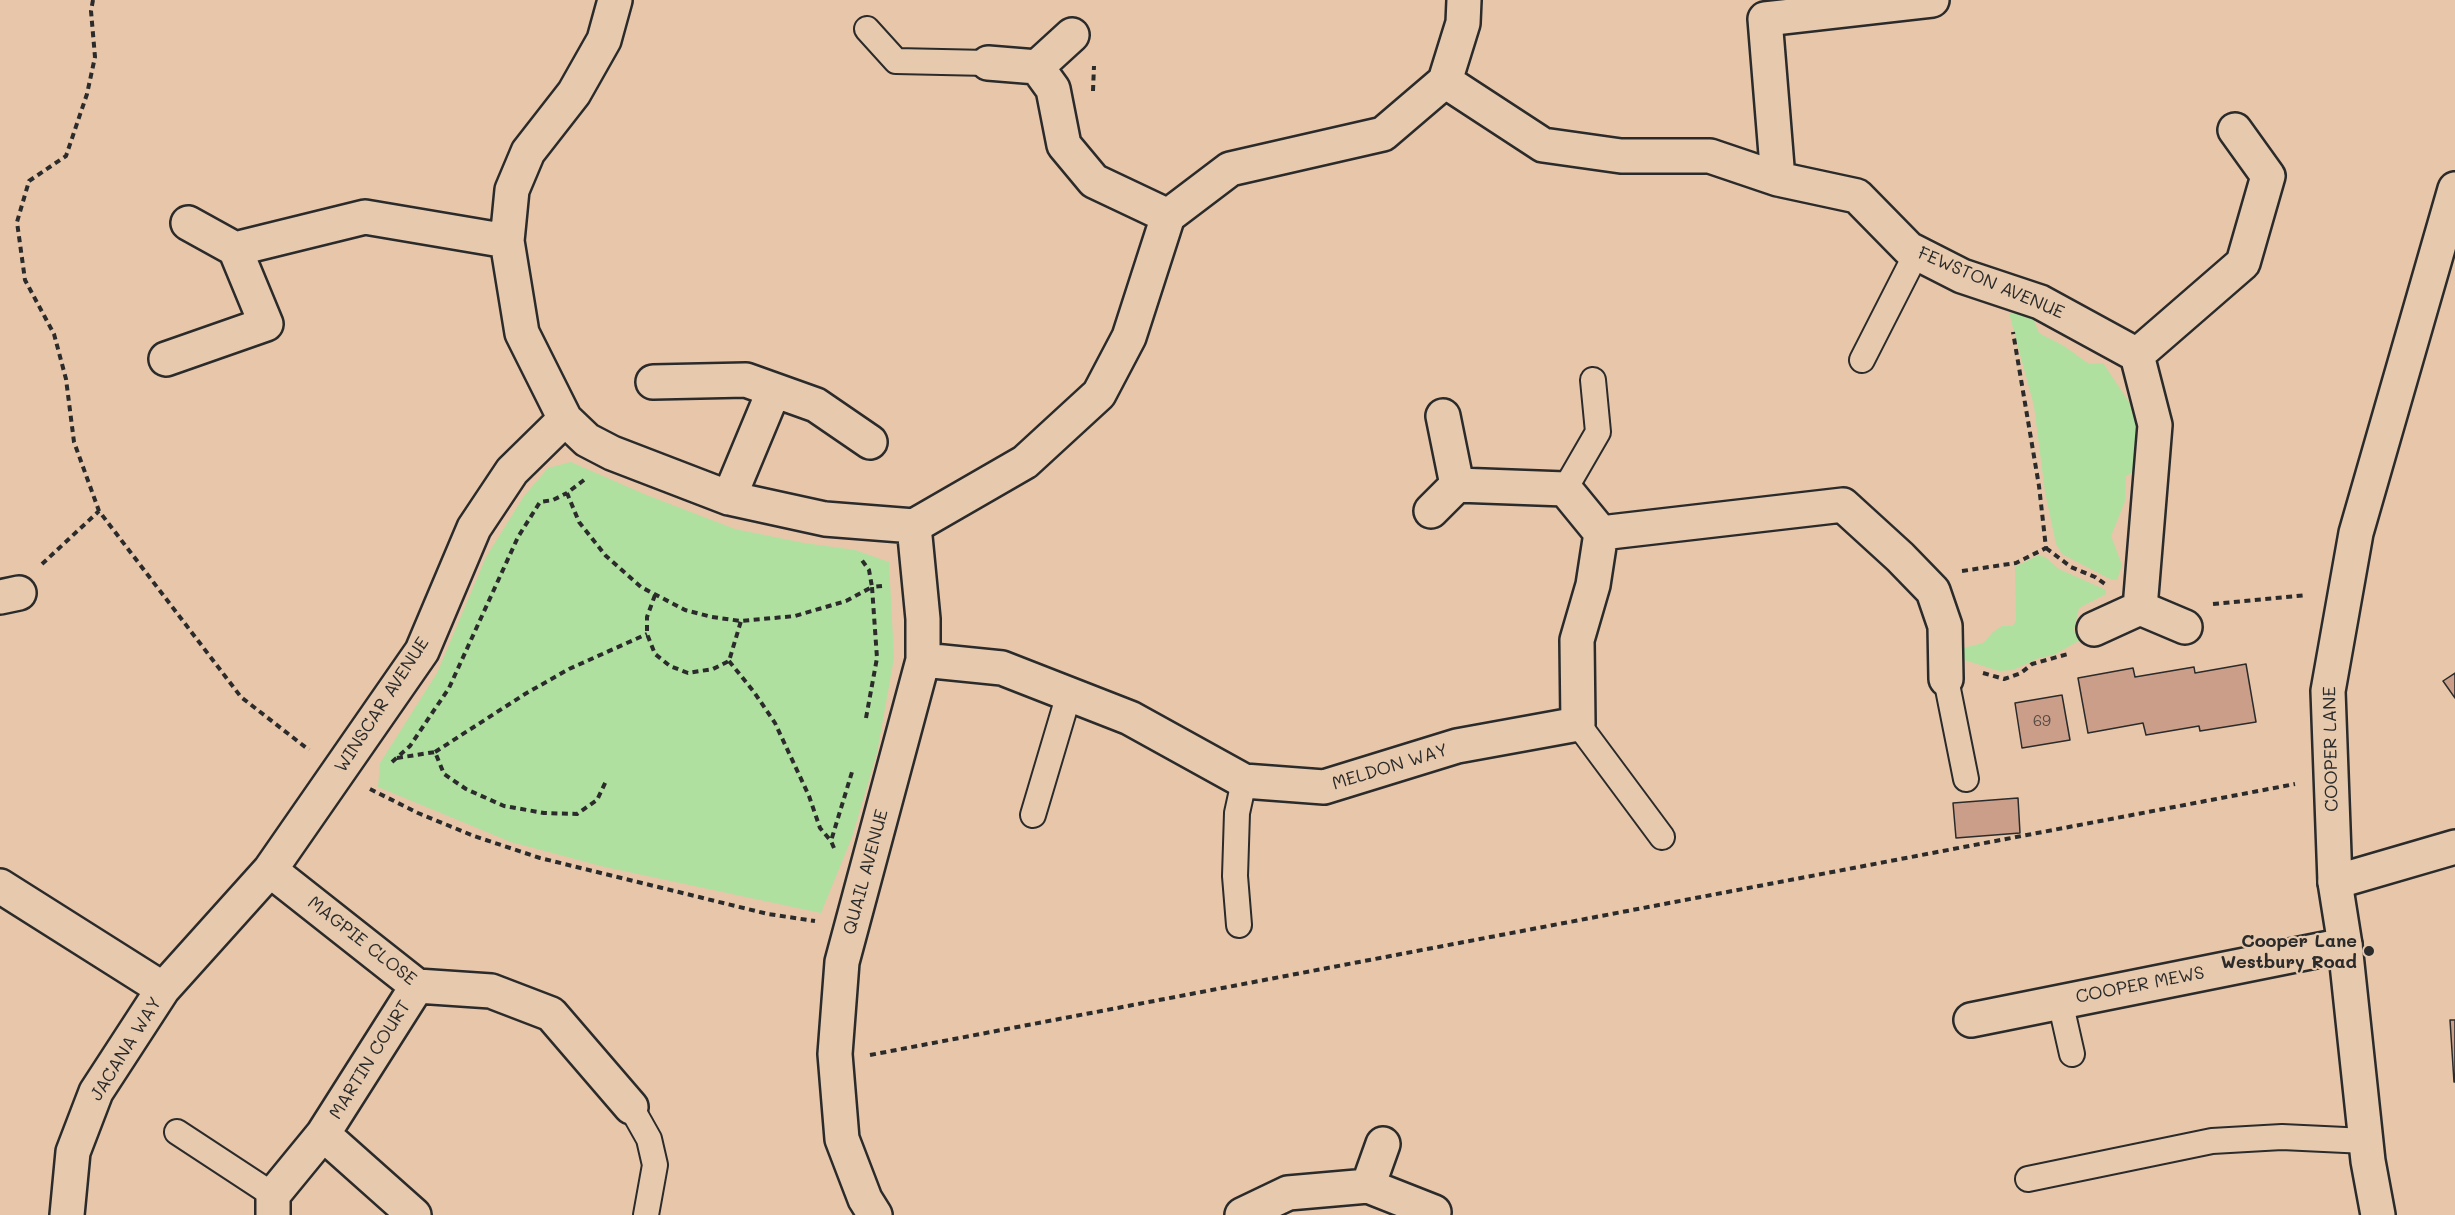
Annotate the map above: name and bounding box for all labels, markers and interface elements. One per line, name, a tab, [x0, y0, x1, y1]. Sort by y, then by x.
street label: FEWSTON AVENUE	[1915, 242, 2067, 324]
street label: WINSCAR AVENUE	[330, 633, 434, 777]
street label: COOPER LANE	[2319, 686, 2343, 812]
house number: 69	[2033, 712, 2051, 730]
street label: MELDON WAY	[1330, 739, 1450, 795]
street label: QUAIL AVENUE	[839, 807, 893, 937]
street label: MAGPIE CLOSE	[303, 892, 421, 990]
place label: Cooper Lane Westbury Road	[2221, 930, 2357, 972]
marker: Cooper Lane Westbury Road	[2362, 944, 2376, 958]
street label: COOPER MEWS	[2074, 962, 2206, 1008]
street label: JACANA WAY	[86, 993, 166, 1105]
street label: MARTIN COURT	[325, 997, 415, 1123]

